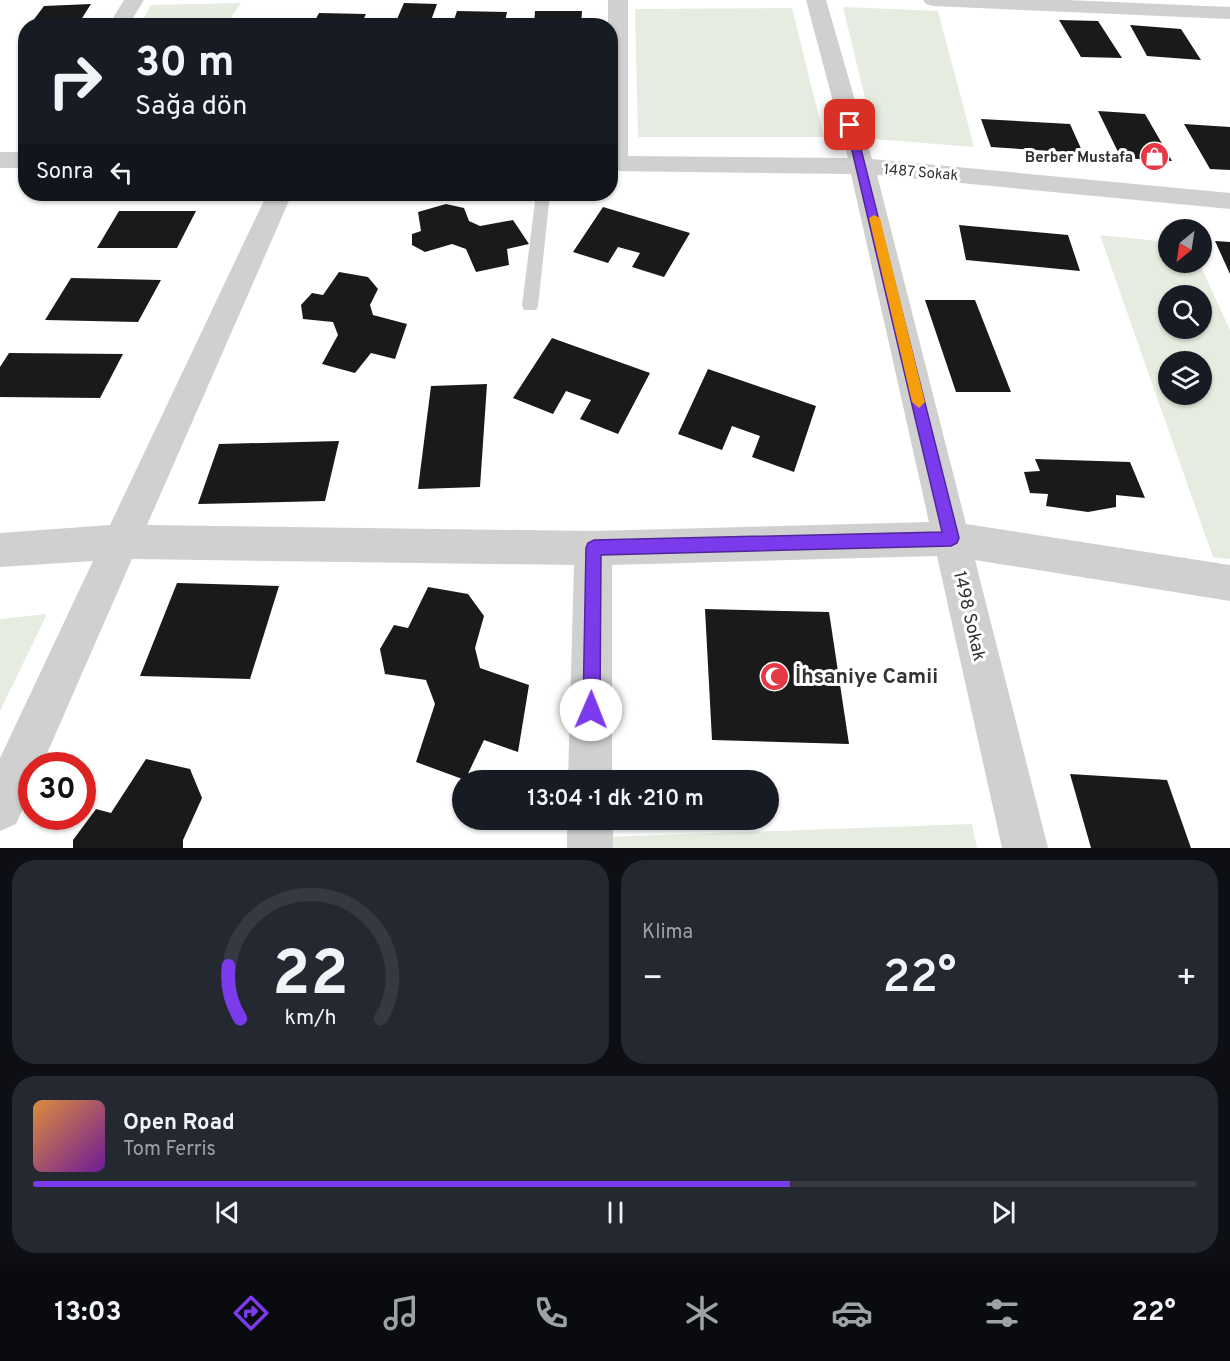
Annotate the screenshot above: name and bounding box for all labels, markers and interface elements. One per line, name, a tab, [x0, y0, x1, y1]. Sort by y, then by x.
text: 30 m	[135, 38, 234, 91]
icon: right	[36, 42, 114, 120]
text: Sağa dön	[135, 90, 247, 124]
pin	[824, 99, 875, 150]
icon: arrive	[833, 108, 866, 141]
shop icon: Berber Mustafa	[1138, 141, 1170, 173]
place label: Berber Mustafa	[1025, 149, 1133, 168]
icon: left	[105, 156, 138, 189]
text: Sonra	[36, 159, 93, 186]
street label: 1487 Sokak	[883, 161, 959, 186]
north arrow	[1158, 219, 1212, 273]
map controls	[1158, 219, 1212, 405]
button: search	[1158, 285, 1212, 339]
button: layers	[1158, 351, 1212, 405]
street label: 1498 Sokak	[947, 569, 990, 664]
mosque icon: İhsaniye Camii	[758, 660, 790, 692]
place label: İhsaniye Camii	[795, 663, 938, 691]
position arrow	[559, 678, 623, 742]
speed limit sign: 30	[18, 752, 96, 830]
text: 13:04 · 1 dk · 210 m	[527, 786, 704, 813]
text: Klima	[642, 920, 693, 946]
text: 22	[272, 938, 349, 1017]
text: 22°	[883, 951, 956, 1008]
text: −	[642, 959, 663, 1001]
text: +	[1176, 959, 1197, 1001]
text: km/h	[284, 1005, 337, 1032]
text: Open Road	[123, 1110, 235, 1137]
text: Tom Ferris	[123, 1137, 216, 1163]
icon: previous	[211, 1196, 244, 1229]
icon: pause	[599, 1196, 632, 1229]
icon: next	[987, 1196, 1020, 1229]
icon: directions	[230, 1292, 272, 1334]
icon: music	[380, 1292, 422, 1334]
icon: phone	[530, 1292, 572, 1334]
icon: climate	[681, 1292, 723, 1334]
icon: car	[831, 1292, 873, 1334]
icon: filters	[981, 1292, 1023, 1334]
text: 13:03	[54, 1296, 122, 1330]
text: 22°	[1131, 1296, 1176, 1330]

